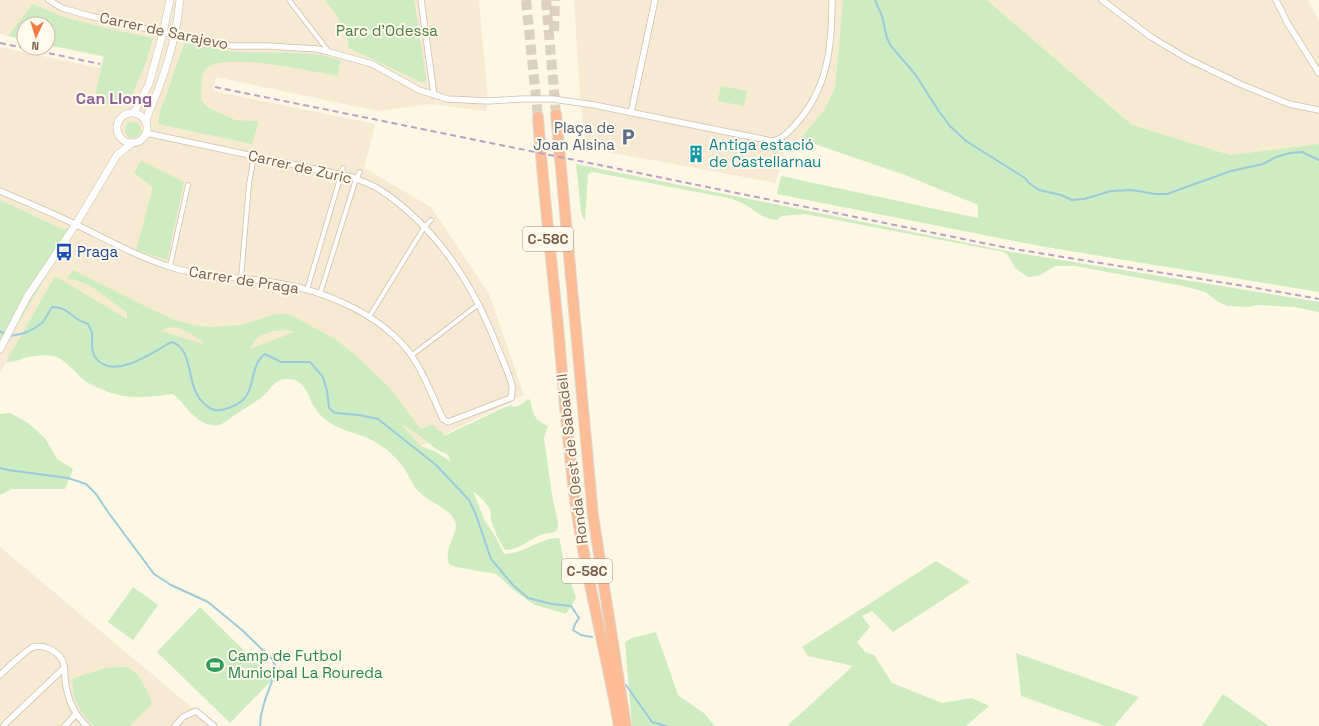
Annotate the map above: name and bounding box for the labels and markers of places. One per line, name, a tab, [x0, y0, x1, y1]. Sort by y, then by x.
place label: Plaça de Joan Alsina	[533, 118, 615, 154]
parking icon: Plaça de Joan Alsina	[618, 127, 638, 147]
place label: Antiga estació de Castellarnau	[709, 135, 821, 171]
building icon: Antiga estació de Castellarnau	[686, 144, 706, 164]
bus stop icon: Praga	[54, 242, 74, 262]
place label: Praga	[77, 242, 118, 261]
place label: Camp de Futbol Municipal La Roureda	[228, 646, 383, 682]
sports icon: Camp de Futbol Municipal La Roureda	[205, 655, 225, 675]

